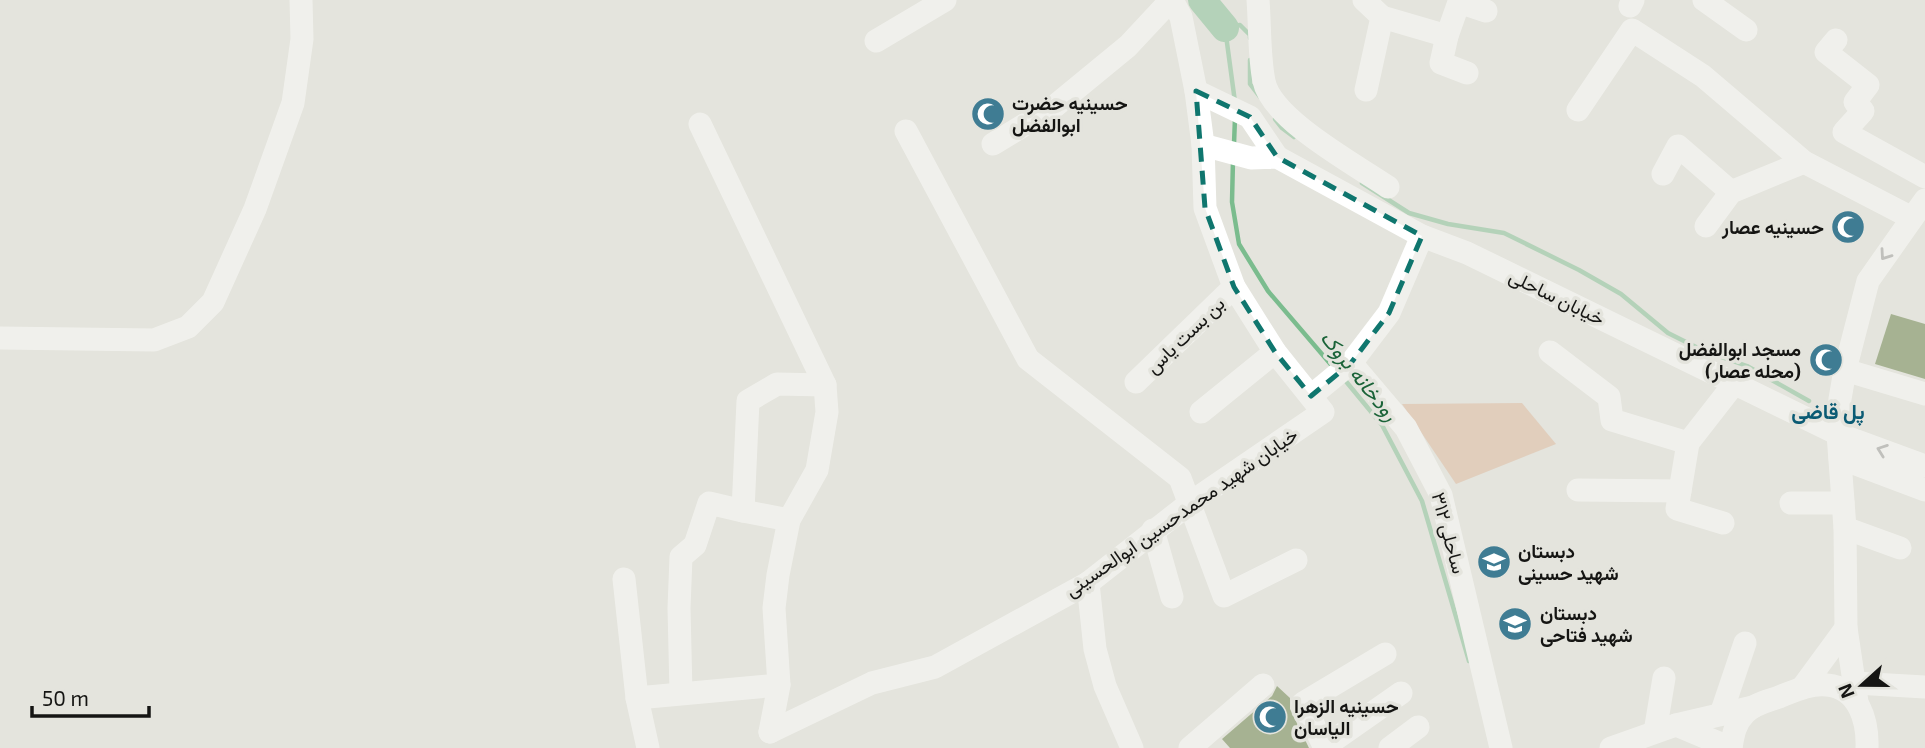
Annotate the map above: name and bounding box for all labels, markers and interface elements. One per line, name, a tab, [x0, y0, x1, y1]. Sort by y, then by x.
place label: حسینیه حضرت ابوالفضل	[1012, 91, 1128, 138]
mosque icon: حسینیه حضرت ابوالفضل	[969, 95, 1007, 133]
mosque icon: حسینیه عصار	[1829, 208, 1867, 246]
place label: حسینیه عصار	[1721, 215, 1824, 240]
one-way arrow	[1881, 247, 1893, 260]
street label: خیابان ساحلی	[1505, 264, 1609, 330]
street label: بن بست یاس	[1141, 291, 1229, 379]
water label: رودخانه بروک	[1315, 325, 1404, 427]
place label: مسجد ابوالفضل (محله عصار)	[1679, 337, 1801, 384]
mosque icon: مسجد ابوالفضل (محله عصار)	[1807, 341, 1845, 379]
district label: پل قاضی	[1791, 398, 1865, 426]
street label: خیابان شهید محمدحسین ابوالحسینی	[1060, 422, 1302, 602]
one-way arrow	[1876, 444, 1888, 458]
street label: ساحلی ۳۱۲	[1427, 490, 1471, 576]
place label: دبستان شهید حسینی	[1518, 539, 1619, 585]
school or university icon: دبستان شهید حسینی	[1475, 543, 1513, 581]
place label: دبستان شهید فتاحی	[1540, 601, 1633, 647]
school or university icon: دبستان شهید فتاحی	[1496, 605, 1534, 643]
north arrow	[1827, 650, 1897, 720]
scale bar	[32, 674, 149, 718]
text: N	[1832, 681, 1859, 702]
text: 50 m	[42, 685, 89, 710]
place label: حسینیه الزهرا الیاسان	[1294, 694, 1399, 740]
mosque icon: حسینیه الزهرا الیاسان	[1251, 698, 1289, 736]

